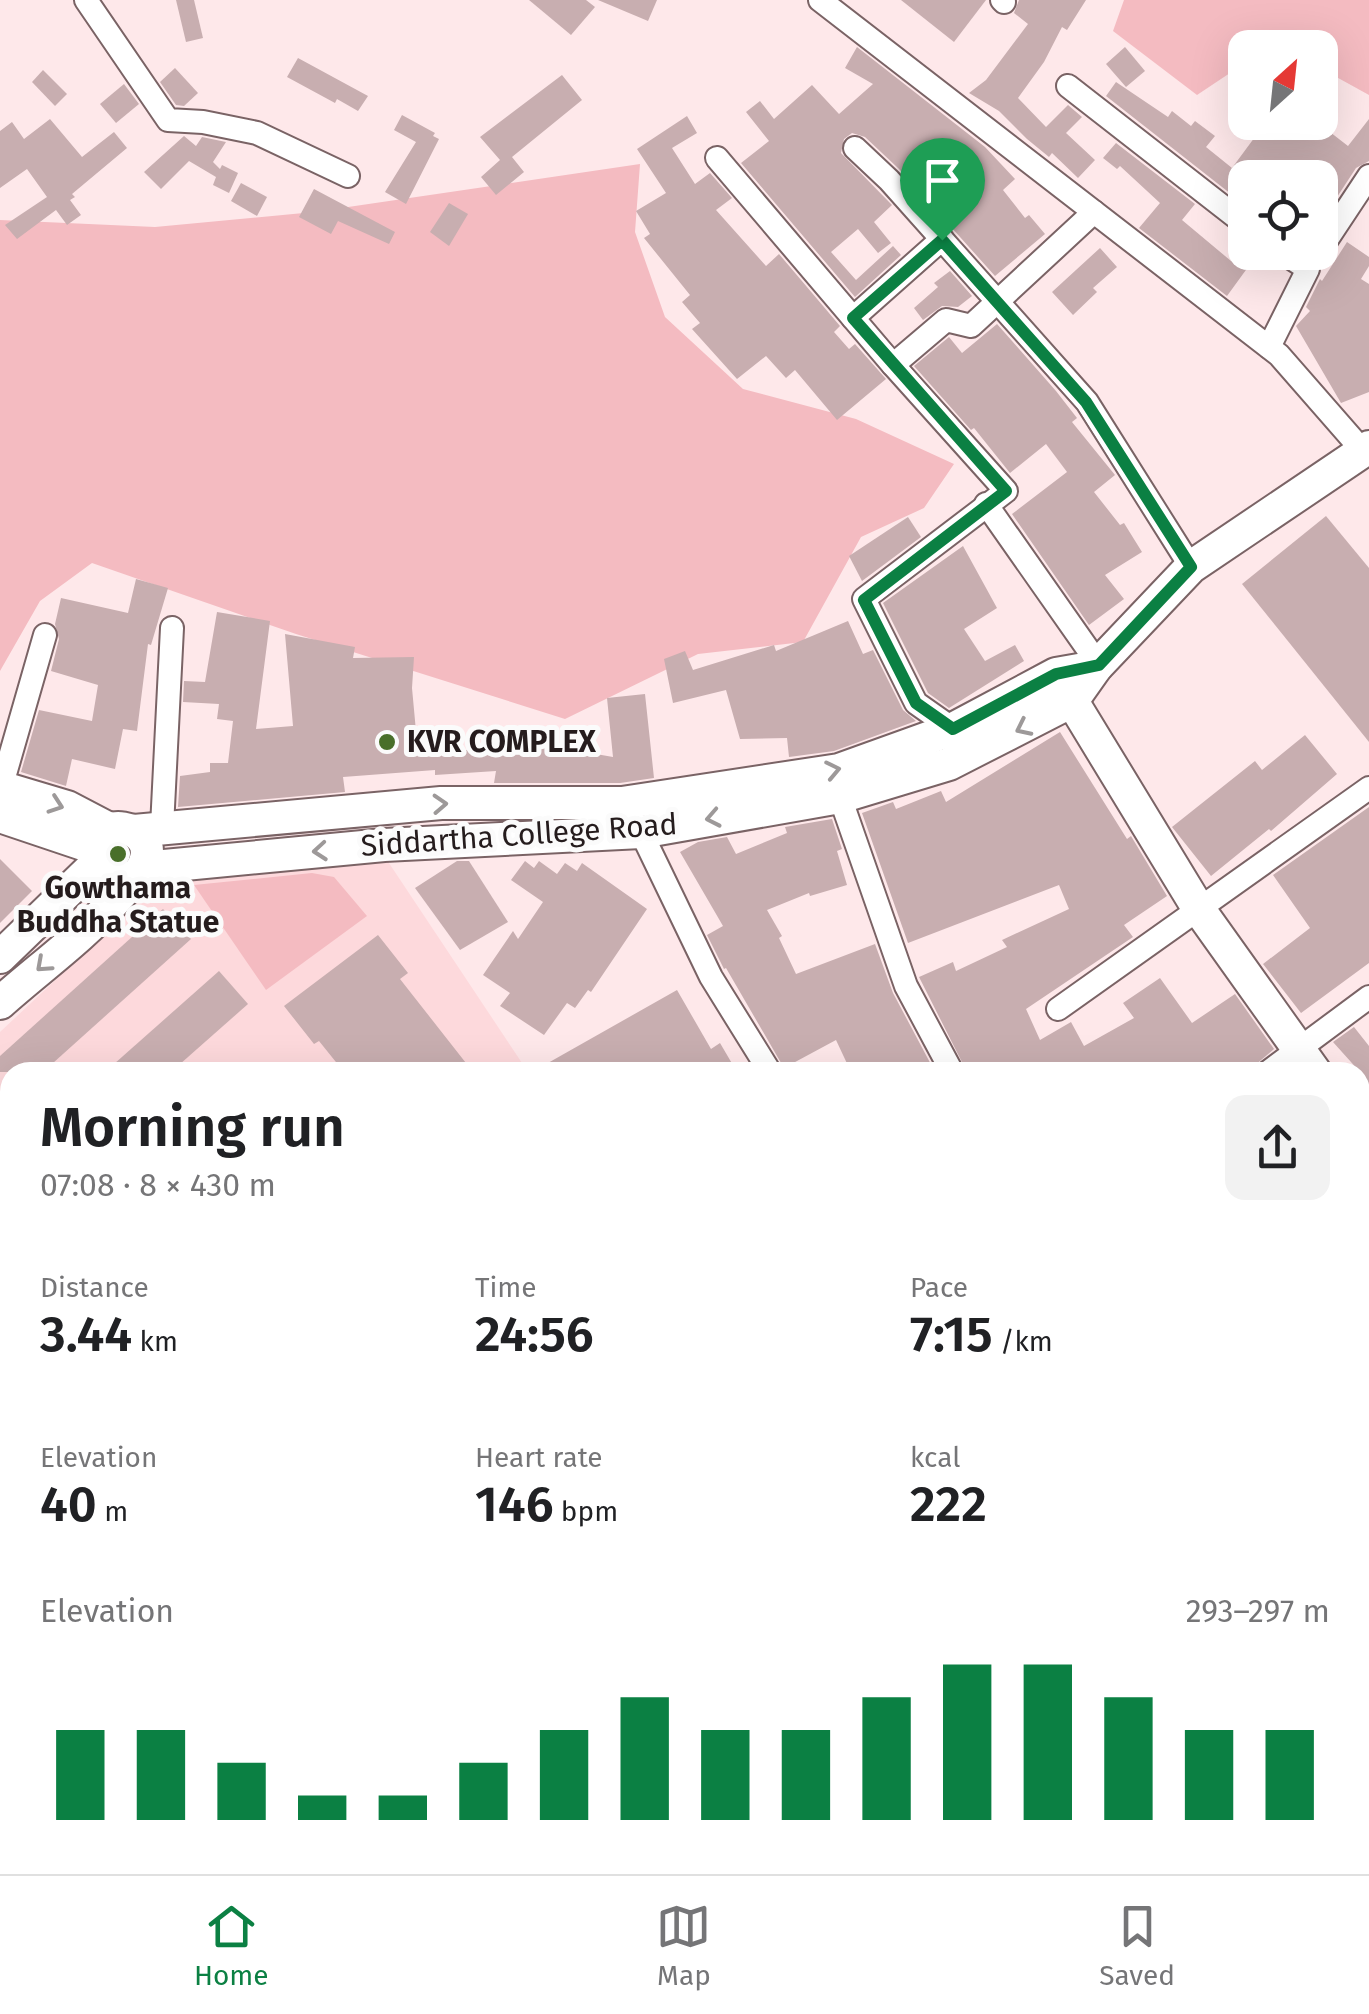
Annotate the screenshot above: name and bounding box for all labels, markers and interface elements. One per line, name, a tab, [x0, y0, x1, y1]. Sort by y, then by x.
north arrow	[1228, 30, 1338, 140]
map controls	[1228, 30, 1338, 270]
pin	[900, 138, 985, 241]
icon: arrive	[915, 153, 970, 208]
button: locate	[1228, 160, 1338, 270]
one-way arrow	[1015, 715, 1033, 735]
place label: KVR COMPLEX	[407, 724, 597, 760]
marker: KVR COMPLEX	[376, 731, 398, 753]
one-way arrow	[824, 761, 841, 782]
one-way arrow	[47, 793, 64, 813]
one-way arrow	[433, 794, 449, 815]
street label: Siddartha College Road	[359, 806, 679, 864]
one-way arrow	[705, 807, 721, 828]
one-way arrow	[312, 840, 328, 862]
marker: Gowthama Buddha Statue	[107, 843, 129, 865]
place label: Gowthama Buddha Statue	[17, 870, 219, 940]
one-way arrow	[36, 953, 55, 971]
text: Morning run	[40, 1095, 345, 1161]
button: share	[1225, 1095, 1330, 1200]
text: 07:08 · 8 × 430 m	[40, 1166, 276, 1204]
text: Distance	[40, 1271, 149, 1304]
text: Time	[475, 1271, 537, 1304]
text: Pace	[910, 1271, 968, 1304]
text: 3.44	[40, 1304, 132, 1364]
text: 24:56	[475, 1304, 594, 1364]
text: 7:15	[910, 1304, 993, 1364]
text: km	[132, 1325, 178, 1358]
text: /km	[993, 1325, 1053, 1358]
text: Elevation	[40, 1441, 157, 1474]
text: Heart rate	[475, 1441, 603, 1474]
text: kcal	[910, 1441, 960, 1474]
text: 40	[40, 1474, 97, 1534]
text: 146	[475, 1474, 553, 1534]
text: 222	[910, 1474, 987, 1534]
text: m	[97, 1495, 128, 1528]
text: bpm	[553, 1495, 618, 1528]
text: Elevation	[40, 1592, 174, 1630]
text: 293–297 m	[1186, 1592, 1330, 1630]
tab: Home	[194, 1899, 269, 1992]
tab: Map	[656, 1899, 711, 1992]
tab: Saved	[1099, 1899, 1175, 1992]

